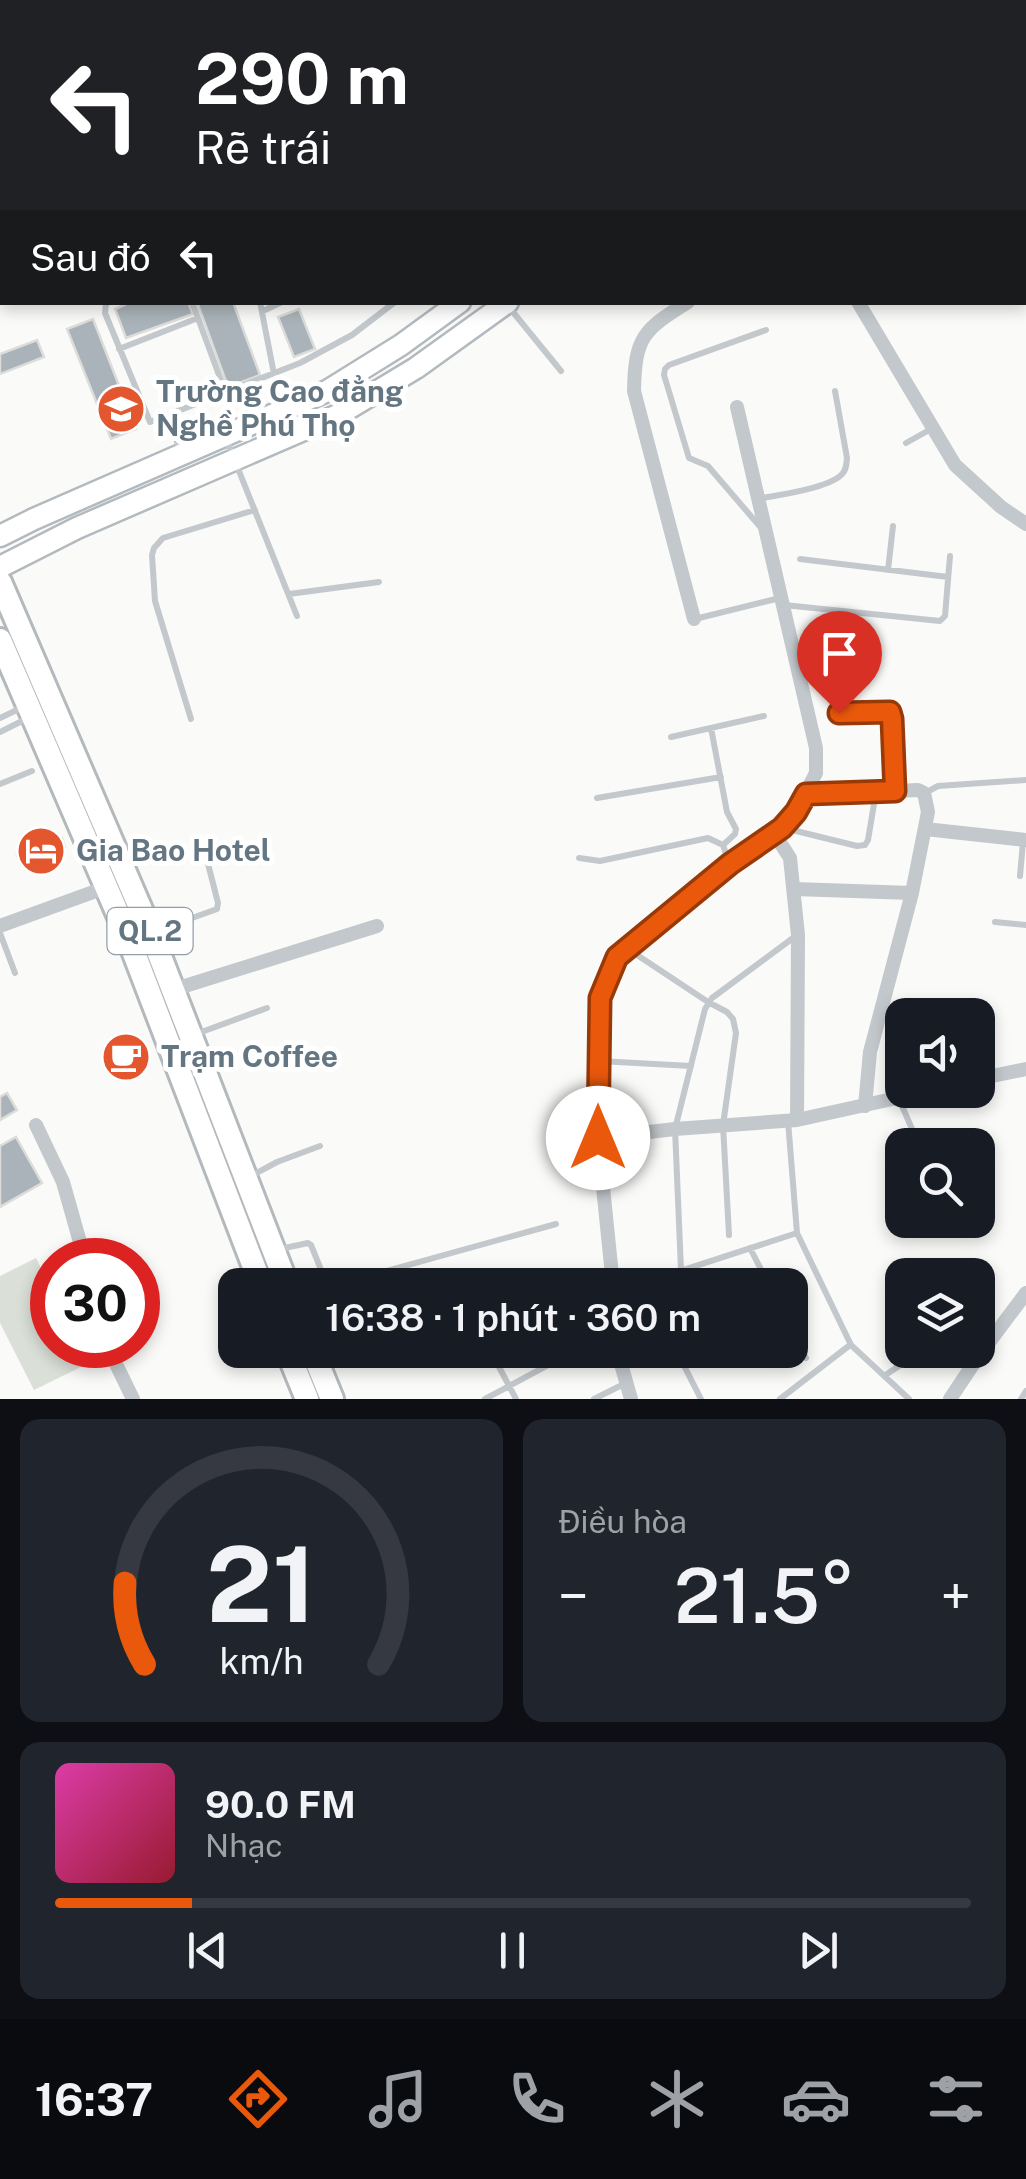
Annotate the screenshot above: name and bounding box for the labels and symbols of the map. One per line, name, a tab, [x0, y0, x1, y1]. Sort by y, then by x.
place label: Trường Cao đẳng Nghề Phú Thọ	[156, 373, 404, 443]
school or university icon: Trường Cao đẳng Nghề Phú Thọ	[95, 383, 147, 435]
pin	[797, 611, 882, 714]
hotel icon: Gia Bao Hotel	[15, 825, 67, 877]
place label: Gia Bao Hotel	[76, 832, 271, 868]
road number: QL.2	[108, 908, 192, 954]
cafe icon: Trạm Coffee	[100, 1031, 152, 1083]
place label: Trạm Coffee	[161, 1038, 338, 1074]
position arrow	[546, 1086, 650, 1190]
speed limit sign: 30	[30, 1238, 160, 1368]

